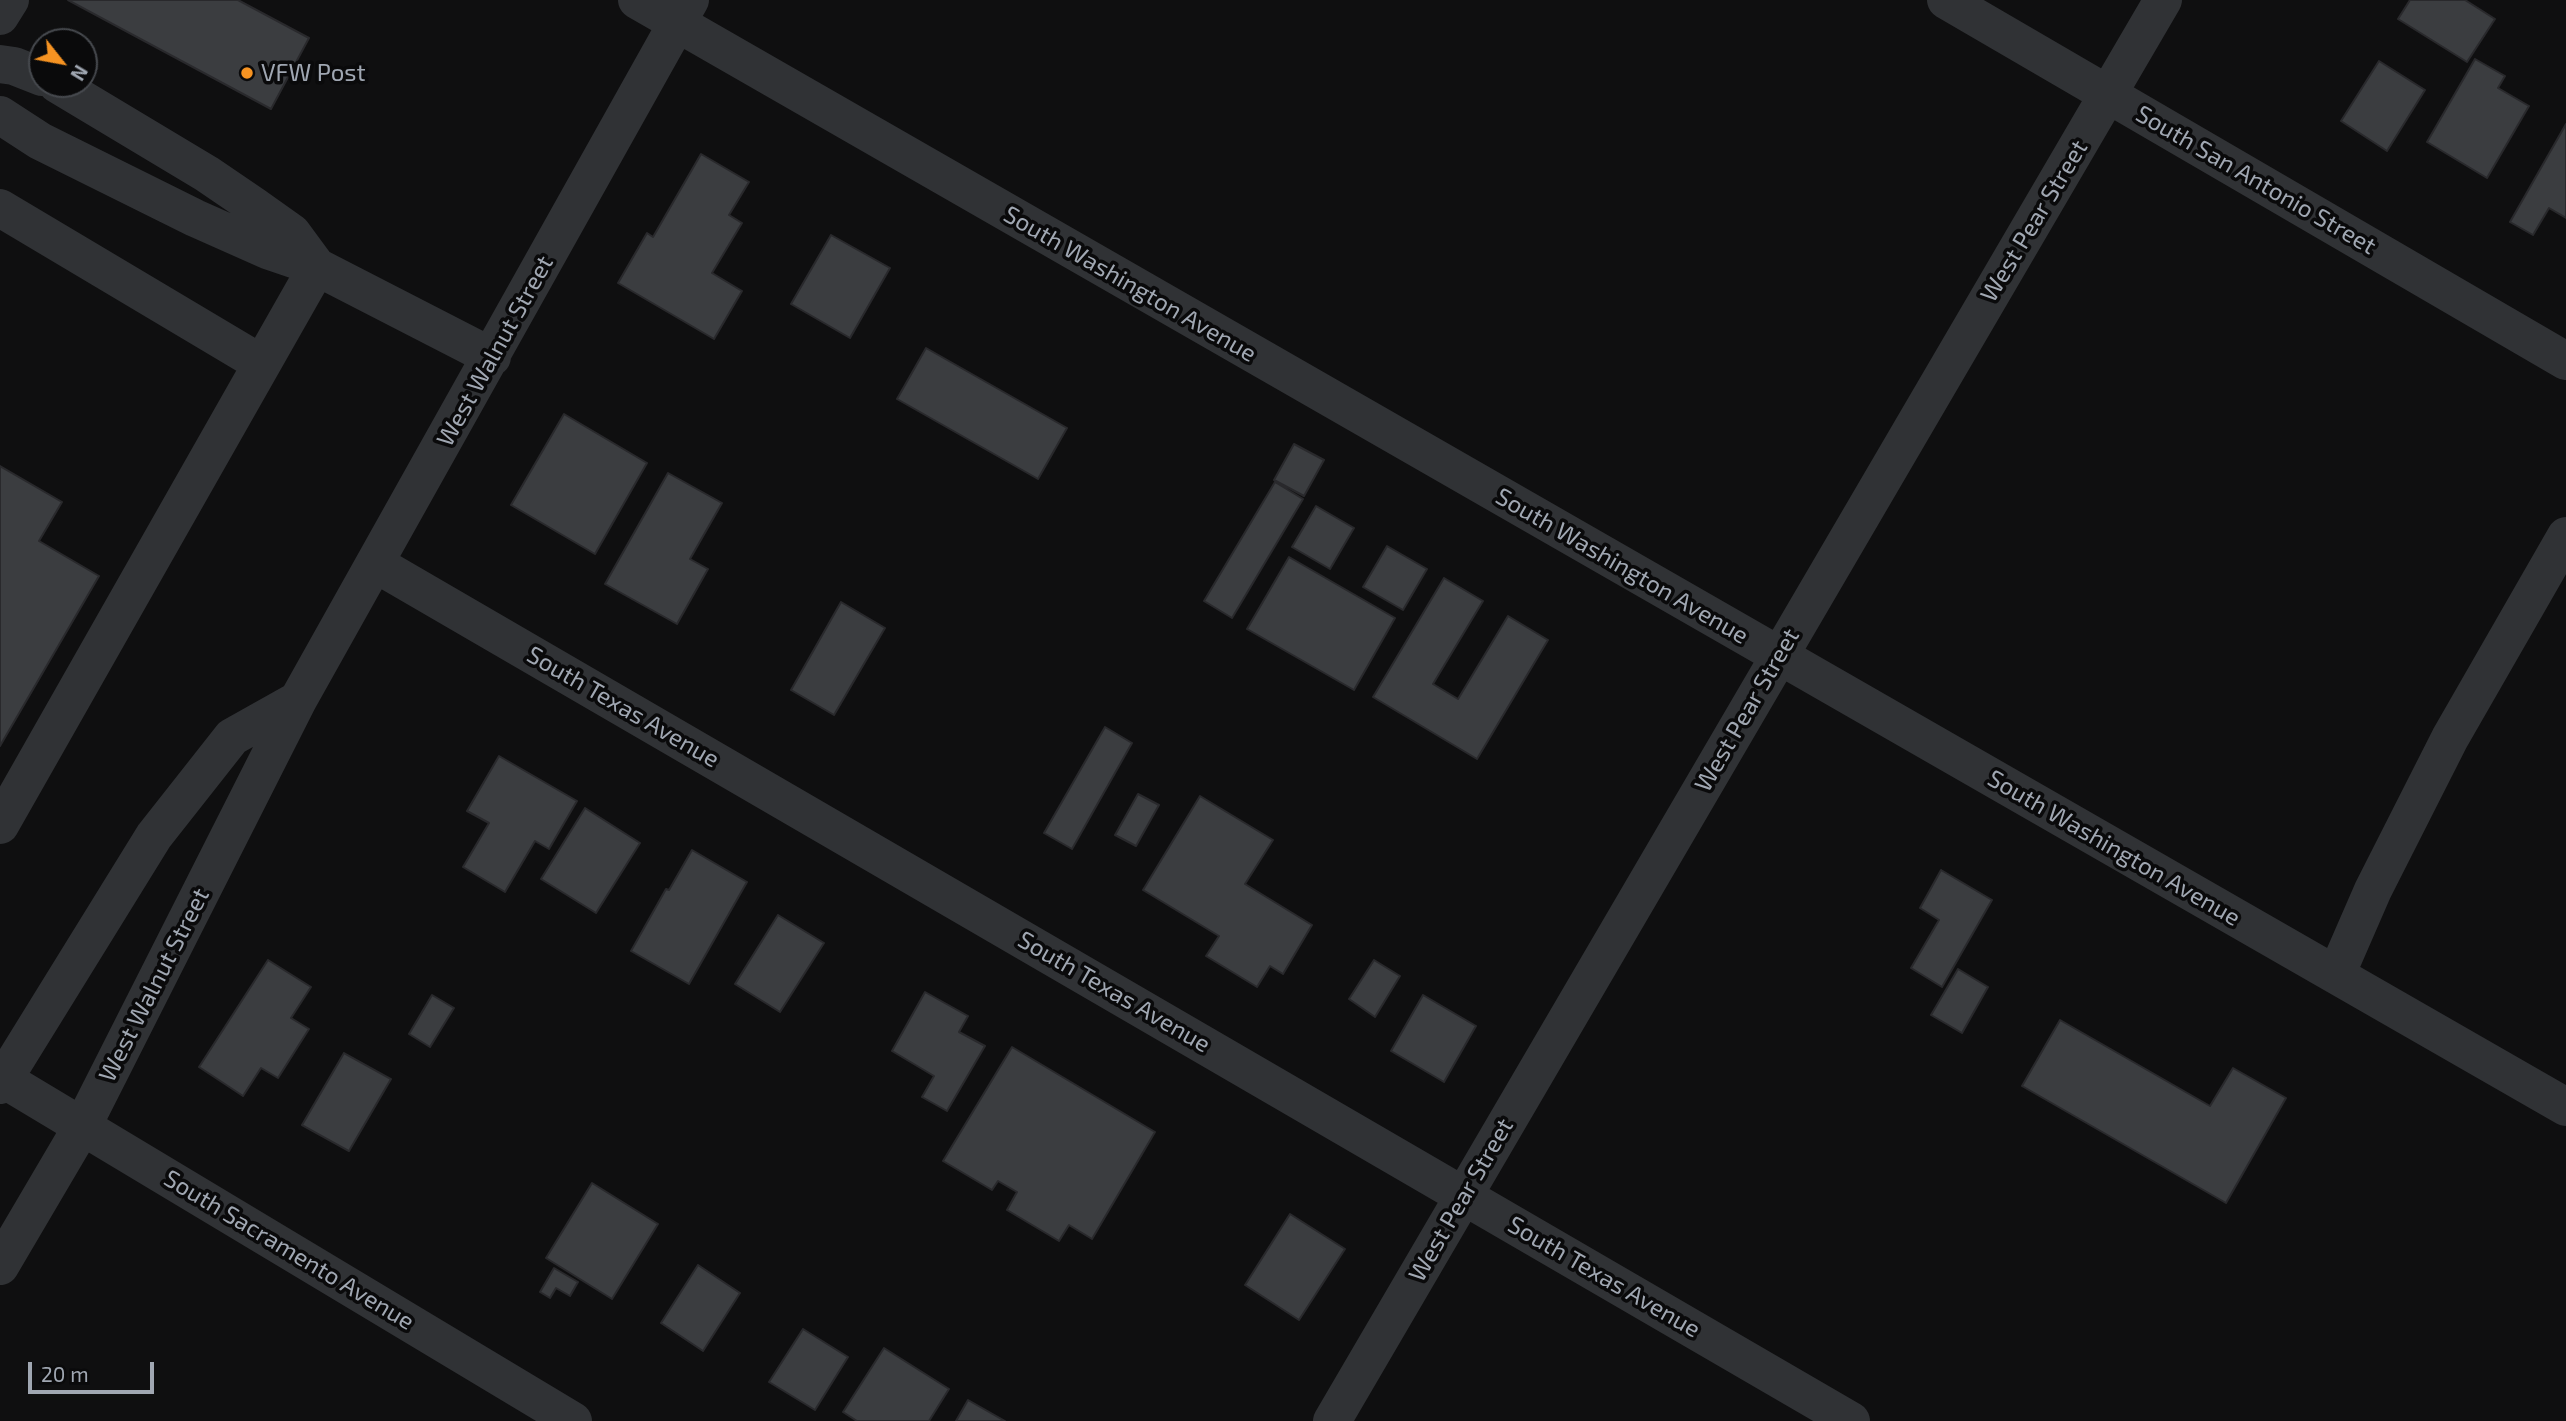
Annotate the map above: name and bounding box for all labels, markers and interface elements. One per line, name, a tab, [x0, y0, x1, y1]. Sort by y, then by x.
north arrow	[28, 28, 98, 98]
place label: VFW Post	[261, 59, 366, 87]
text: N	[66, 61, 93, 85]
marker: VFW Post	[239, 65, 255, 81]
street label: South San Antonio Street	[2131, 99, 2381, 261]
street label: West Pear Street	[1974, 135, 2094, 307]
street label: South Washington Avenue	[999, 200, 1261, 368]
street label: West Walnut Street	[431, 251, 559, 451]
street label: South Washington Avenue	[1491, 482, 1753, 650]
street label: West Pear Street	[1689, 623, 1805, 797]
street label: South Texas Avenue	[522, 640, 724, 774]
street label: South Washington Avenue	[1983, 764, 2245, 932]
street label: West Walnut Street	[93, 883, 215, 1087]
street label: South Texas Avenue	[1013, 925, 1215, 1059]
street label: West Pear Street	[1403, 1113, 1519, 1287]
street label: South Sacramento Avenue	[159, 1164, 419, 1336]
street label: South Texas Avenue	[1503, 1210, 1705, 1344]
scale bar	[32, 1348, 158, 1392]
text: 20 m	[41, 1361, 89, 1386]

